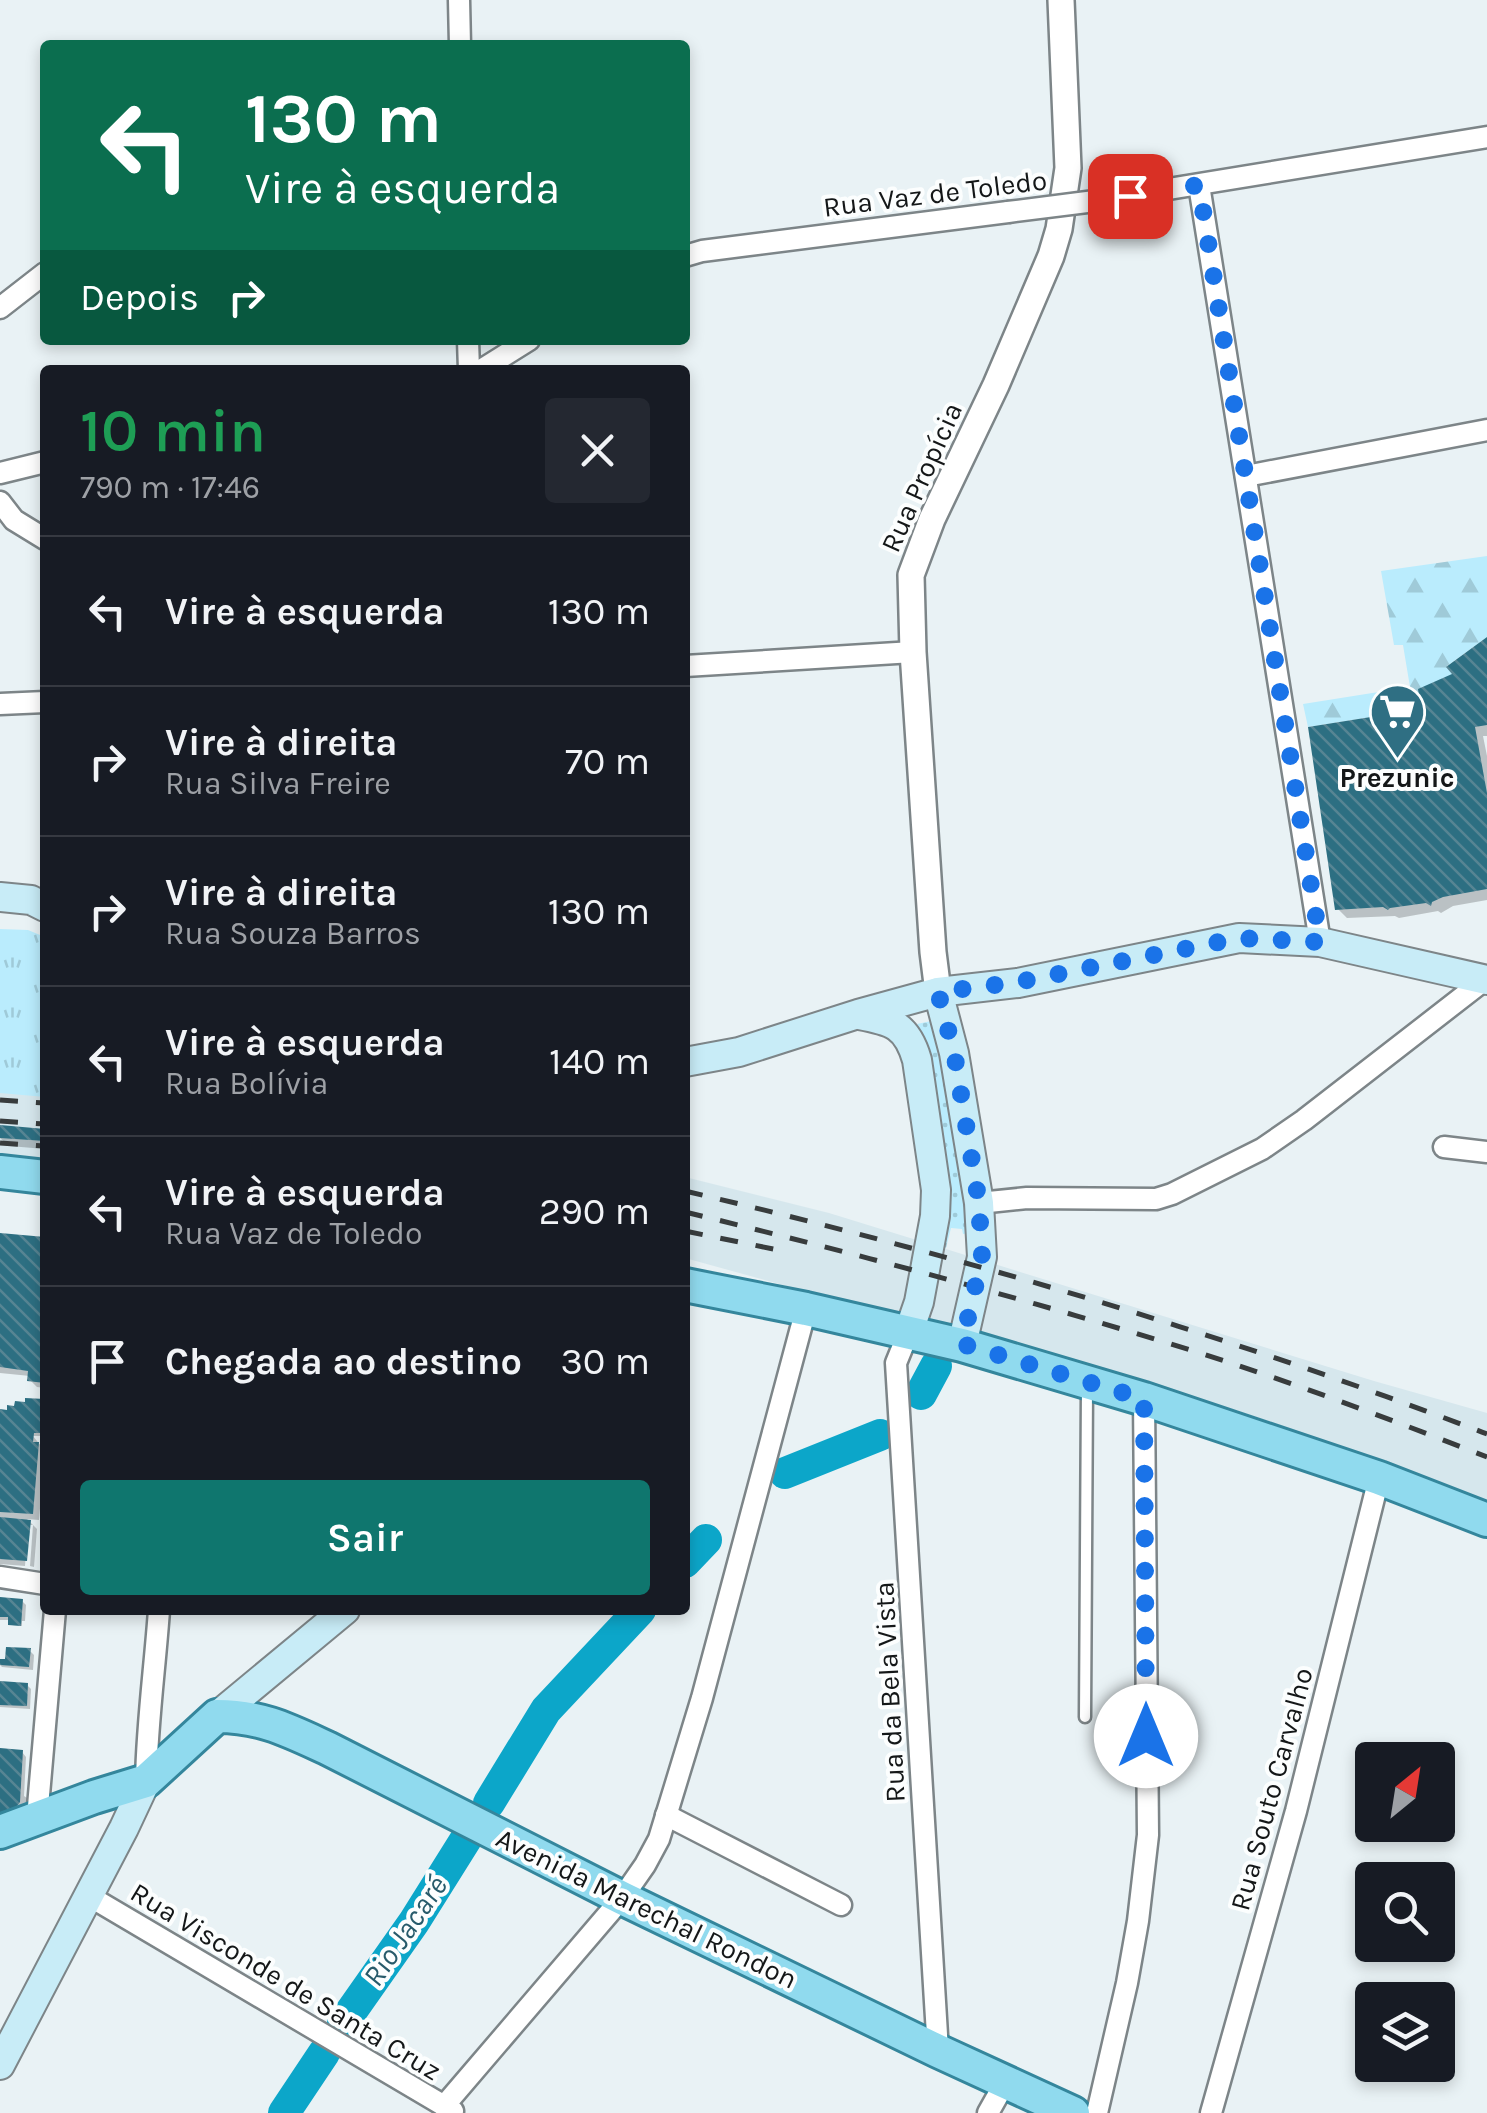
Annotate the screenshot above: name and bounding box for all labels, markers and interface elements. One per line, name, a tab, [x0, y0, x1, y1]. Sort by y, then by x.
text: 130 m	[245, 78, 442, 160]
icon: left	[80, 80, 210, 210]
pin	[1088, 154, 1173, 239]
text: Vire à esquerda	[245, 162, 560, 214]
street label: Rua Vaz de Toledo	[821, 163, 1049, 224]
icon: arrive	[1103, 169, 1158, 224]
icon: right	[219, 270, 274, 325]
text: Depois	[80, 275, 199, 320]
text: 10 min	[80, 396, 266, 466]
street label: Rua Propícia	[874, 397, 969, 557]
button: close	[545, 398, 650, 503]
text: 790 m · 17:46	[80, 469, 260, 506]
icon: left	[80, 584, 135, 639]
text: Vire à esquerda	[165, 589, 445, 634]
text: 130 m	[548, 589, 650, 634]
supermarket icon: Prezunic	[1367, 681, 1427, 760]
text: Vire à direita	[165, 720, 397, 765]
icon: right	[80, 734, 135, 789]
text: 70 m	[565, 739, 650, 784]
place label: Prezunic	[1340, 761, 1454, 794]
text: Rua Silva Freire	[165, 765, 391, 802]
text: Vire à direita	[165, 870, 397, 915]
icon: right	[80, 884, 135, 939]
text: 130 m	[548, 889, 650, 934]
text: Rua Souza Barros	[165, 915, 421, 952]
text: Vire à esquerda	[165, 1020, 445, 1065]
icon: left	[80, 1034, 135, 1089]
text: 140 m	[549, 1039, 650, 1084]
text: Rua Bolívia	[165, 1065, 328, 1102]
text: Vire à esquerda	[165, 1170, 445, 1215]
icon: left	[80, 1184, 135, 1239]
text: 290 m	[539, 1189, 650, 1234]
text: Rua Vaz de Toledo	[165, 1215, 422, 1252]
icon: arrive	[80, 1334, 135, 1389]
text: Chegada ao destino	[165, 1339, 522, 1384]
text: 30 m	[560, 1339, 650, 1384]
button: Sair	[80, 1480, 650, 1595]
street label: Rua da Bela Vista	[867, 1581, 912, 1803]
street label: Rua Souto Carvalho	[1223, 1664, 1320, 1914]
position arrow	[1094, 1684, 1198, 1788]
north arrow	[1355, 1742, 1455, 1842]
map controls	[1355, 1742, 1455, 2082]
street label: Avenida Marechal Rondon	[491, 1821, 803, 1996]
button: search	[1355, 1862, 1455, 1962]
water label: Rio Jacaré	[355, 1869, 455, 1993]
street label: Rua Visconde de Santa Cruz	[125, 1876, 447, 2087]
button: layers	[1355, 1982, 1455, 2082]

